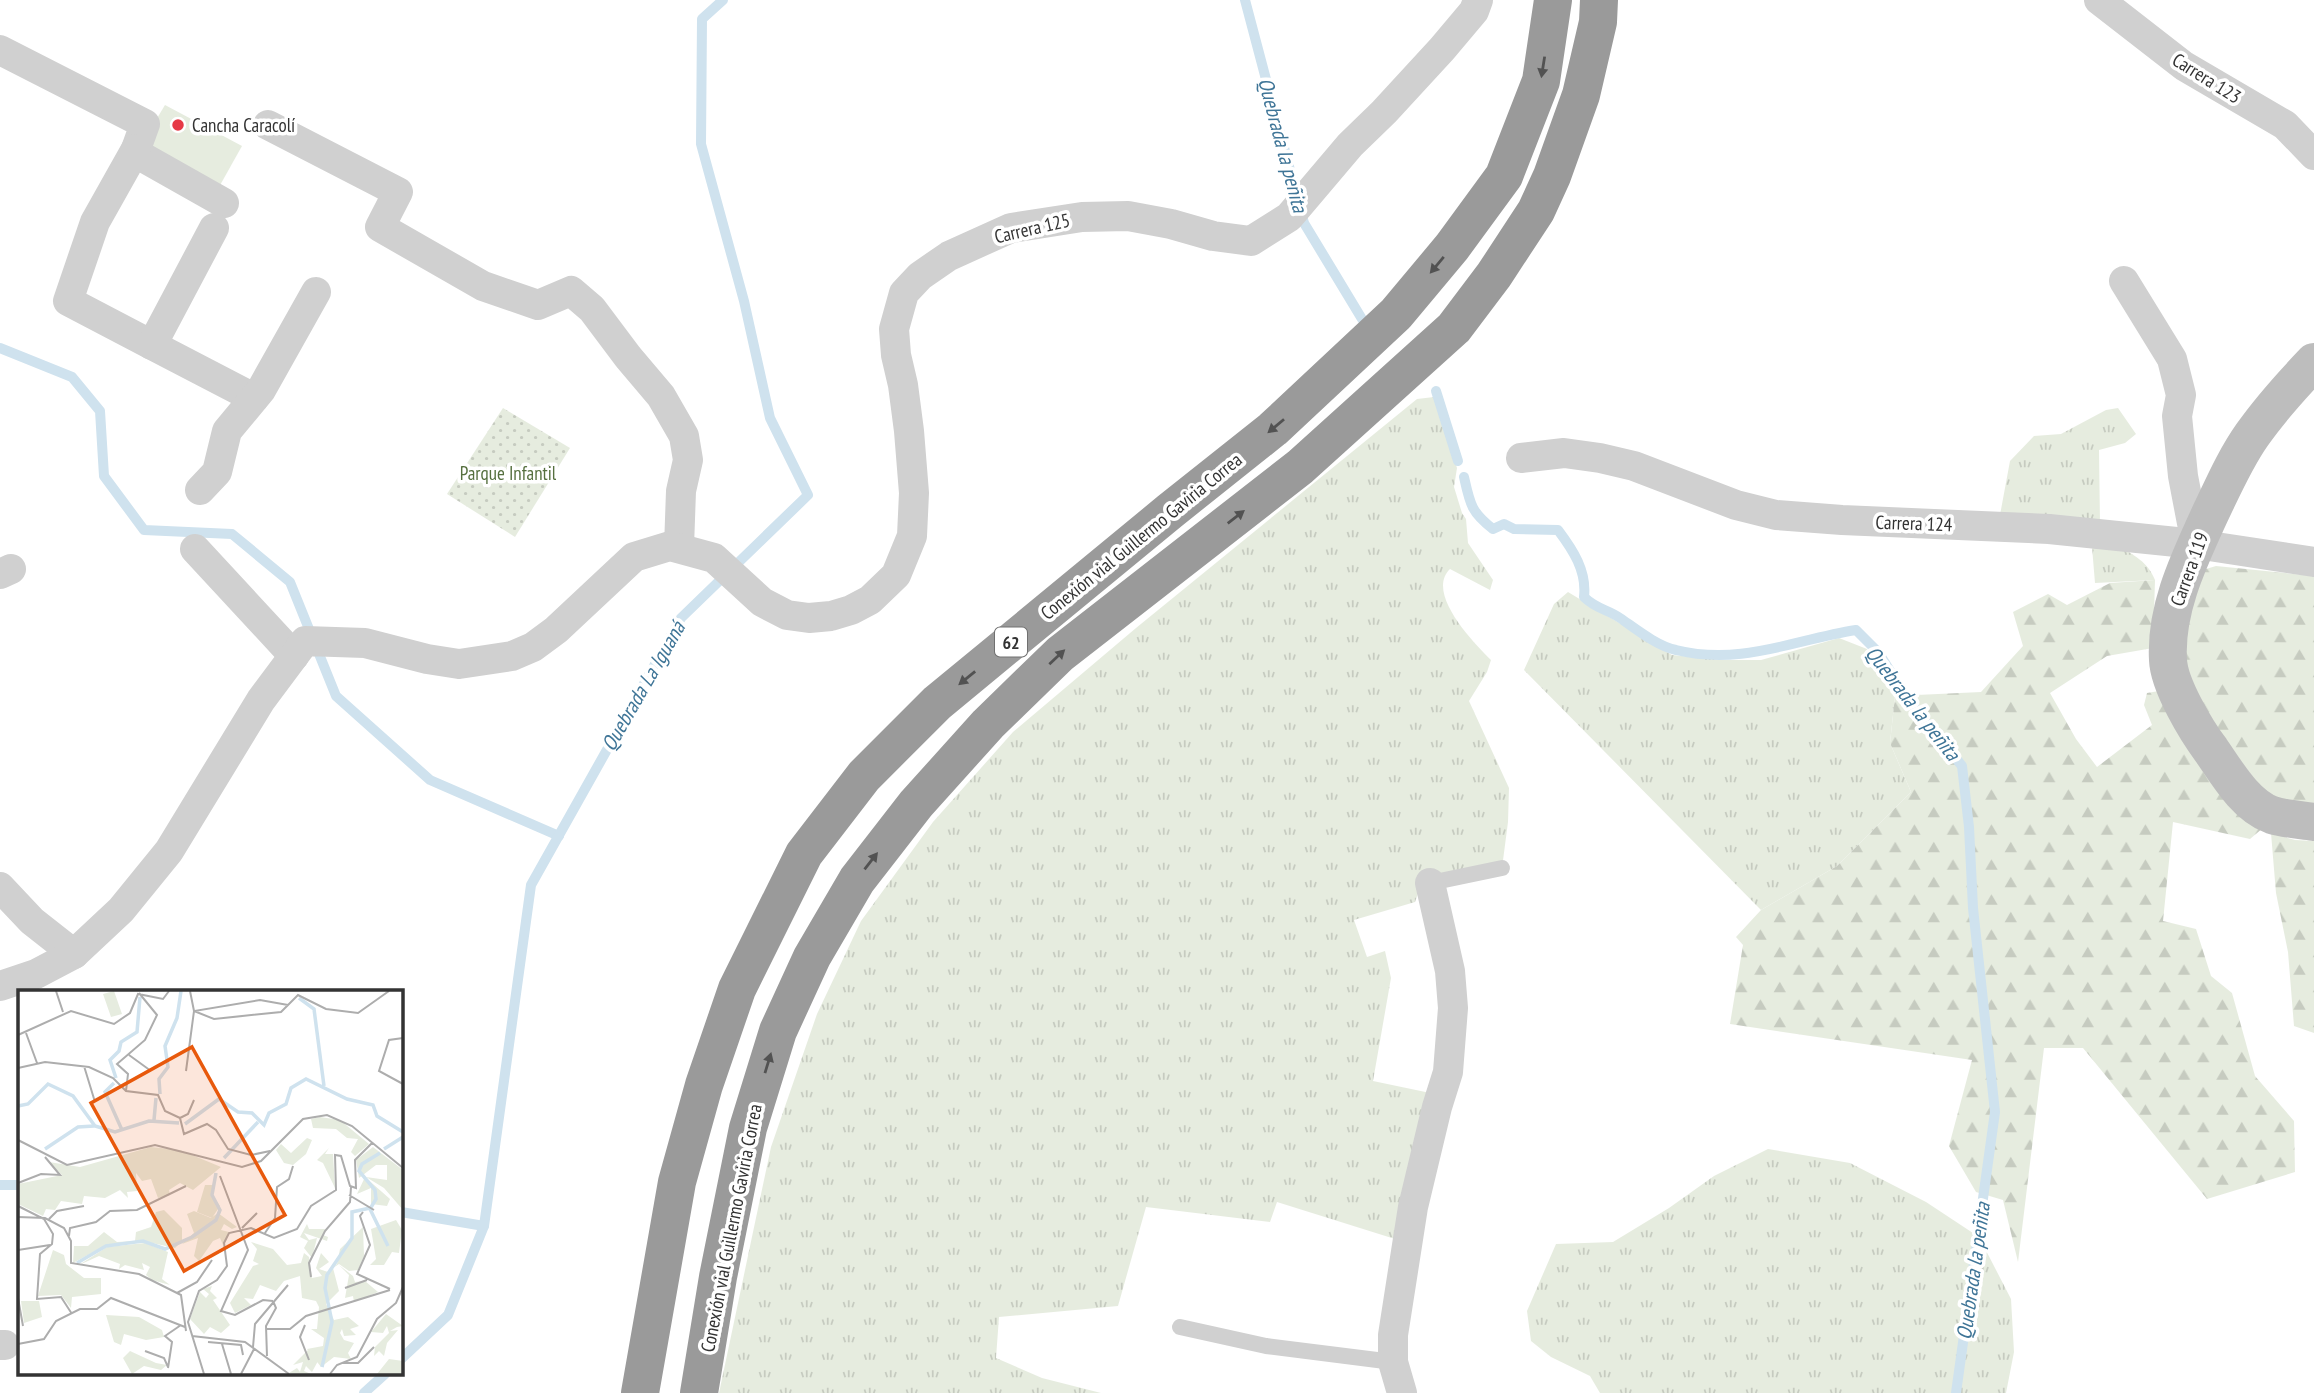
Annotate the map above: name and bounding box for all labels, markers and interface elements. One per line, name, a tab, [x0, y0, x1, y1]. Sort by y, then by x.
street label: Carrera 123	[2168, 47, 2246, 109]
one-way arrow	[1537, 57, 1548, 79]
water label: Quebrada la peñita	[1252, 75, 1314, 217]
place label: Cancha Caracolí	[192, 113, 295, 137]
marker: Cancha Caracolí	[170, 117, 186, 133]
street label: Carrera 125	[992, 208, 1072, 248]
one-way arrow	[1430, 257, 1445, 274]
one-way arrow	[1268, 418, 1285, 433]
street label: Conexión vial Guillermo Gaviria Correa	[1035, 447, 1247, 625]
park label: Parque Infantil	[460, 461, 557, 485]
one-way arrow	[1226, 509, 1244, 524]
street label: Carrera 124	[1875, 510, 1953, 536]
street label: Carrera 119	[2165, 529, 2213, 609]
water label: Quebrada La Iguaná	[595, 615, 692, 755]
road number: 62	[995, 628, 1027, 656]
water label: Quebrada la peñita	[1860, 640, 1967, 767]
one-way arrow	[1048, 650, 1065, 666]
one-way arrow	[958, 670, 975, 685]
one-way arrow	[864, 853, 879, 871]
inset map	[18, 990, 402, 1376]
one-way arrow	[763, 1052, 773, 1073]
street label: Conexión vial Guillermo Gaviria Correa	[695, 1102, 767, 1354]
water label: Quebrada la peñita	[1950, 1199, 1996, 1341]

